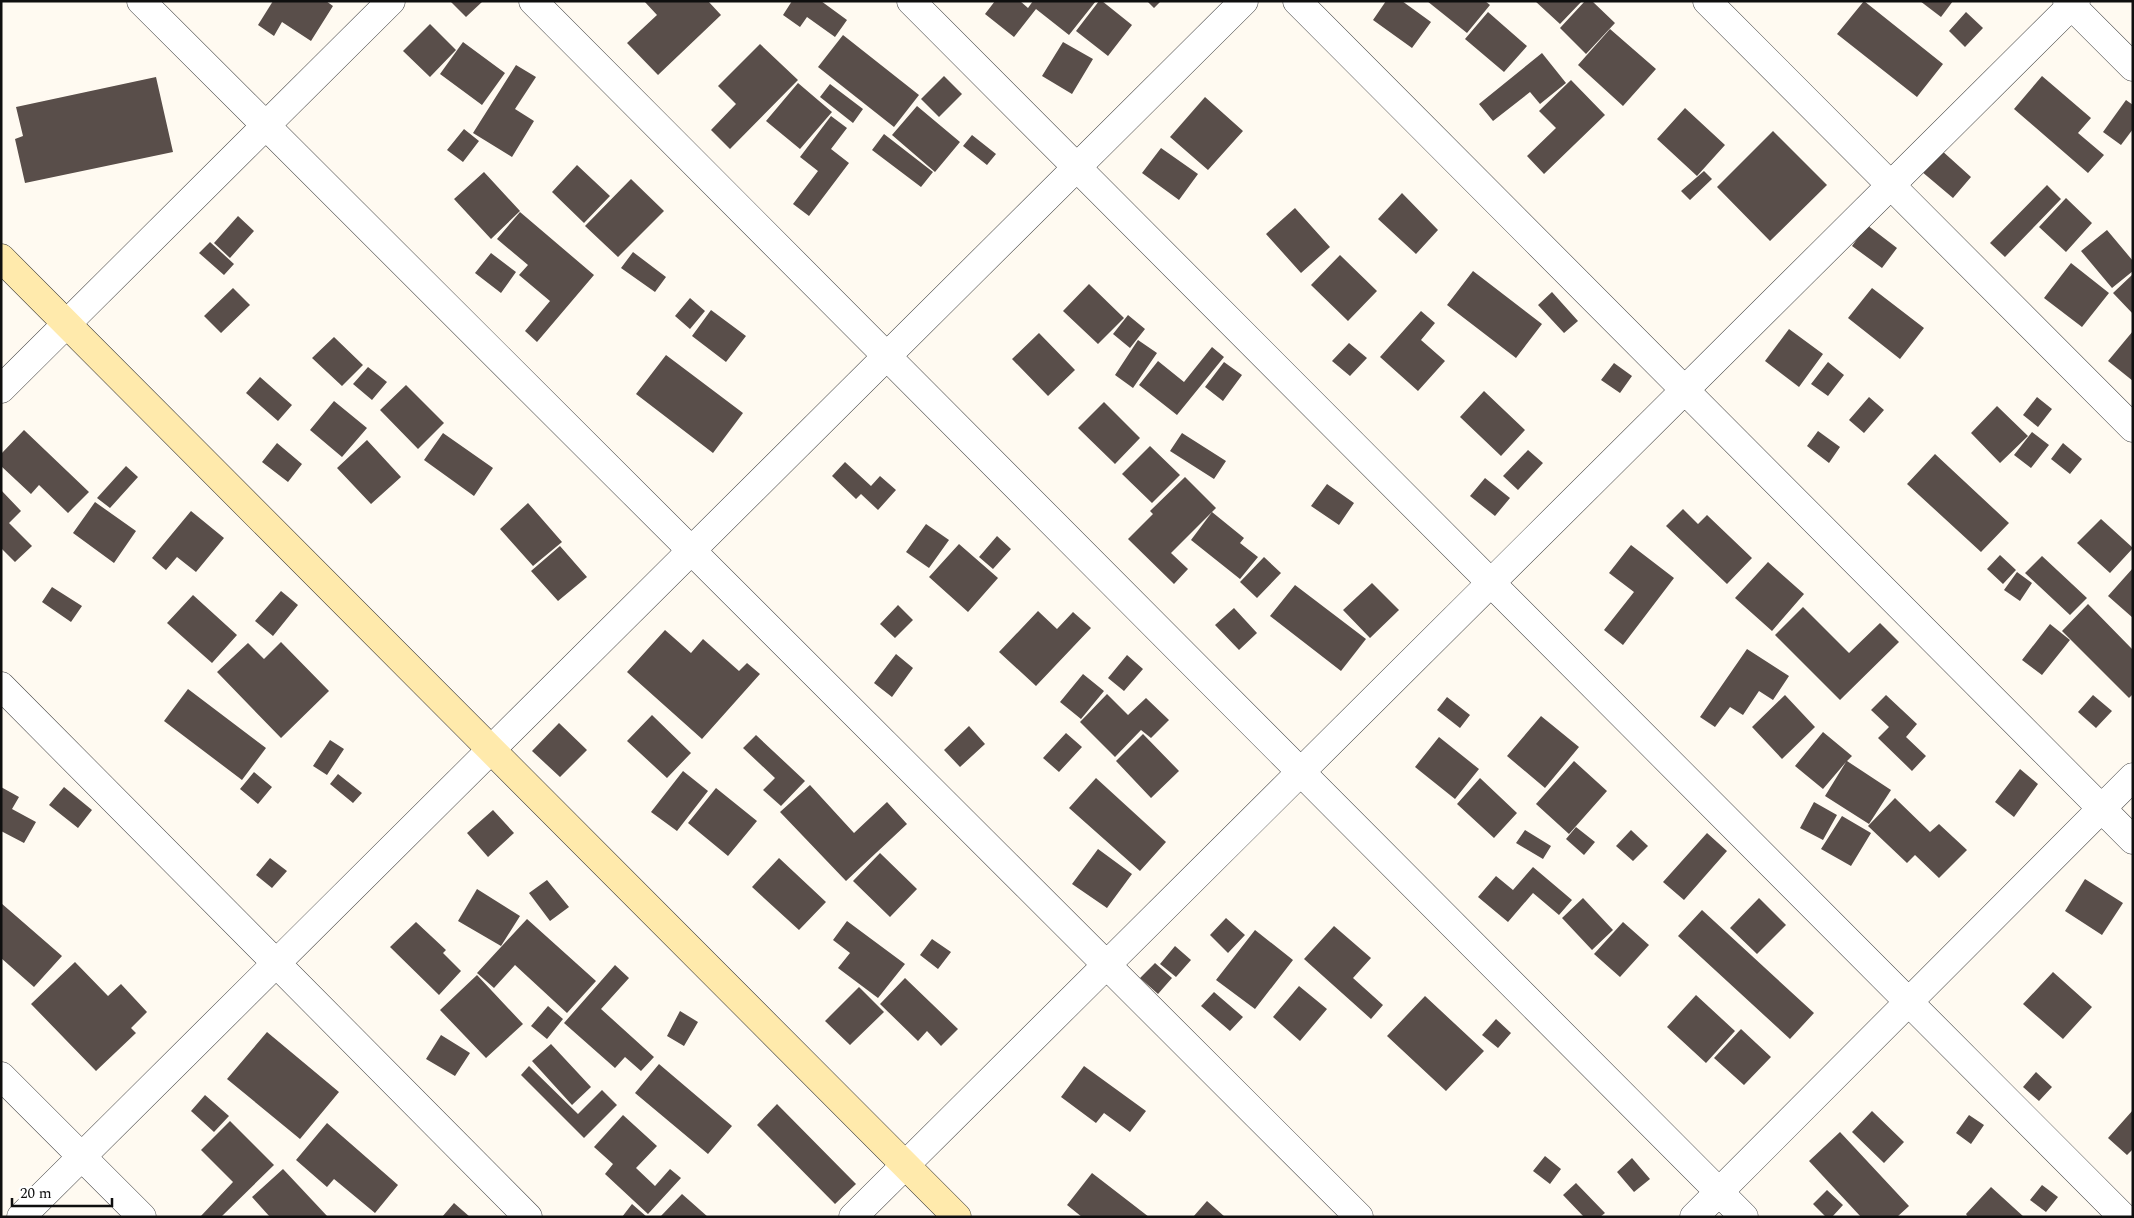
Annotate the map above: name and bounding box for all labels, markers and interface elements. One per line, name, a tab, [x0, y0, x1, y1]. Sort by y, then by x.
scale bar	[12, 1176, 112, 1208]
text: 20 m	[20, 1182, 52, 1205]

